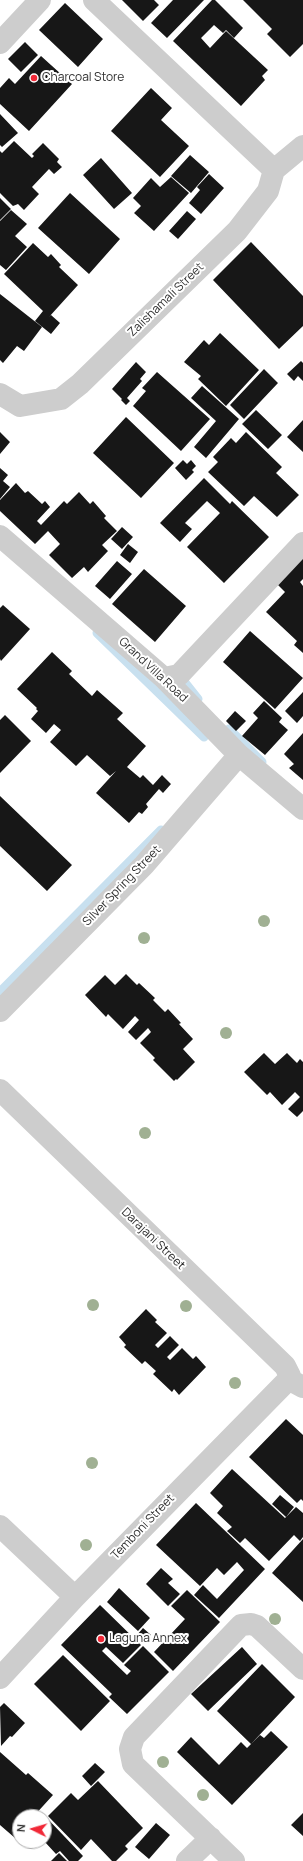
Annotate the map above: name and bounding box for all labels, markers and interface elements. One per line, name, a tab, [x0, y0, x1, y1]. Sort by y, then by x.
place label: Charcoal Store	[42, 71, 124, 85]
marker: Charcoal Store	[29, 73, 39, 83]
street label: Zalishamali Street	[125, 260, 207, 340]
street label: Grand Villa Road	[116, 634, 190, 706]
street label: Silver Spring Street	[80, 843, 164, 929]
street label: Darajani Street	[118, 1205, 188, 1273]
street label: Temboni Street	[108, 1491, 178, 1563]
place label: Laguna Annex	[109, 1632, 187, 1646]
marker: Laguna Annex	[96, 1634, 106, 1644]
north arrow	[12, 1809, 52, 1849]
text: N	[13, 1823, 28, 1833]

